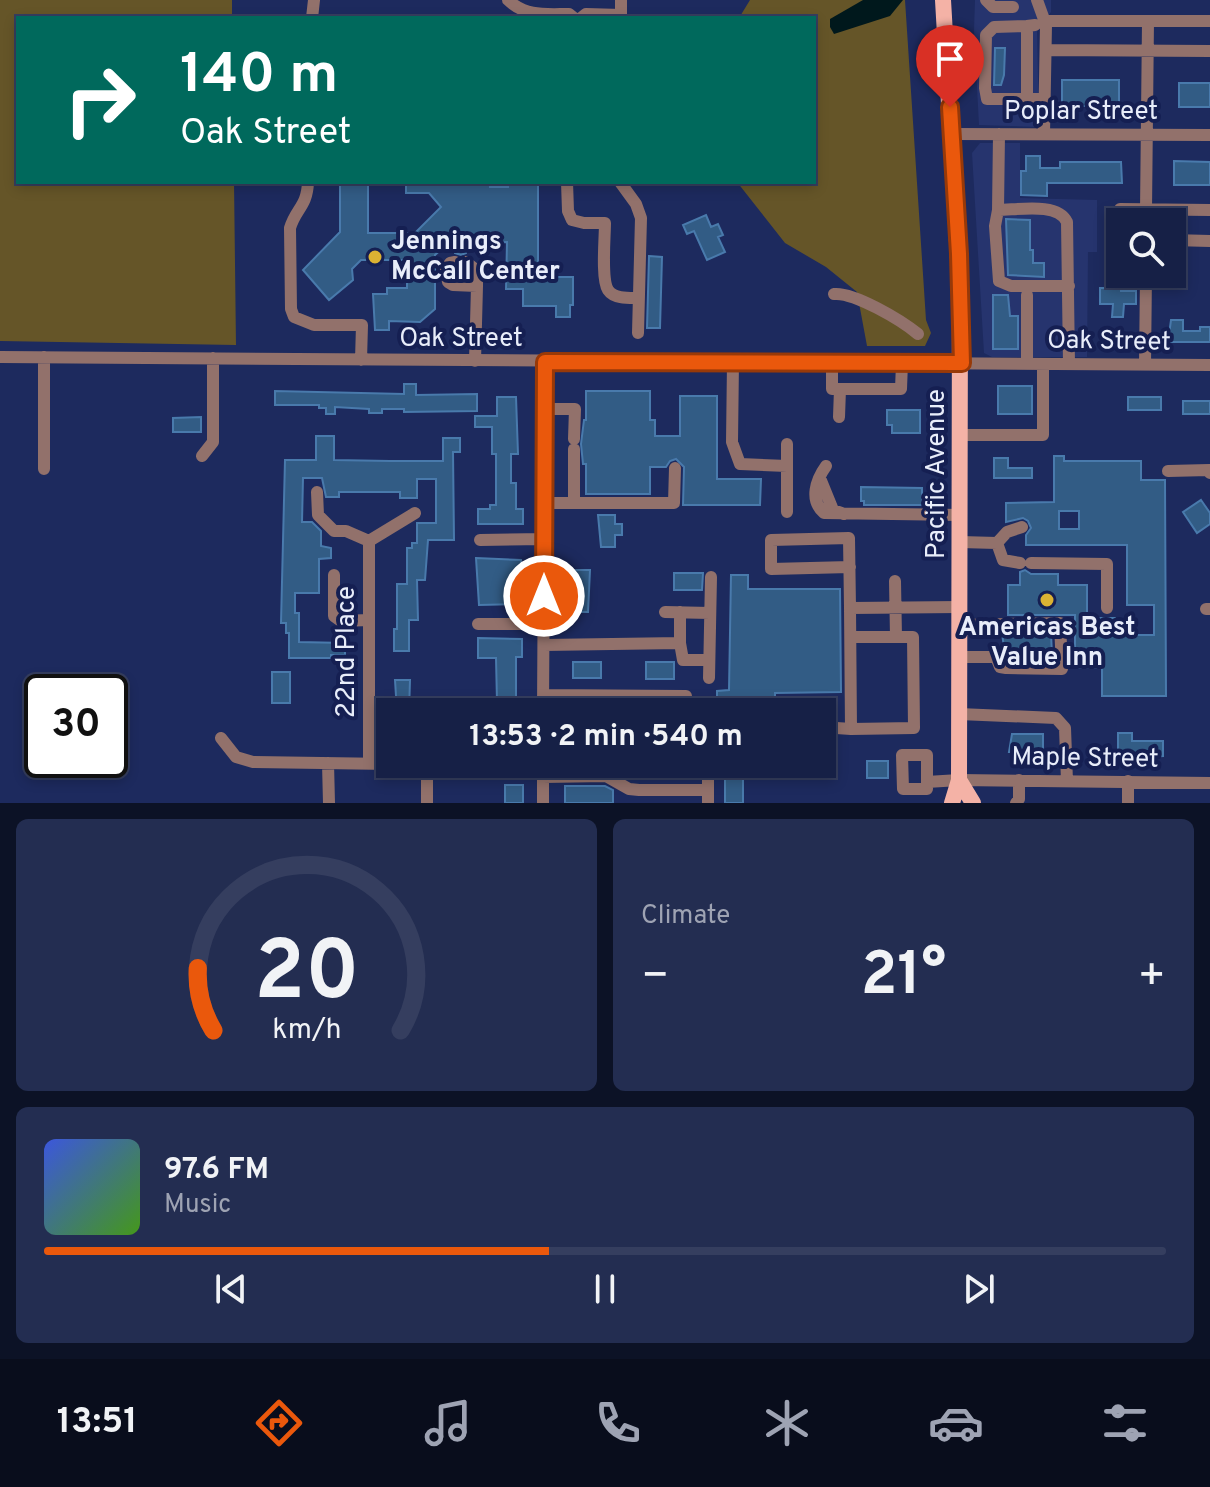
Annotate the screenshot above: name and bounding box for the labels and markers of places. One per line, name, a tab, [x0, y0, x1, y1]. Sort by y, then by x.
pin	[916, 25, 984, 107]
place label: Jennings McCall Center	[391, 226, 560, 289]
marker: Jennings McCall Center	[366, 248, 384, 266]
marker: Americas Best Value Inn	[1038, 591, 1056, 609]
place label: Americas Best Value Inn	[959, 612, 1135, 675]

